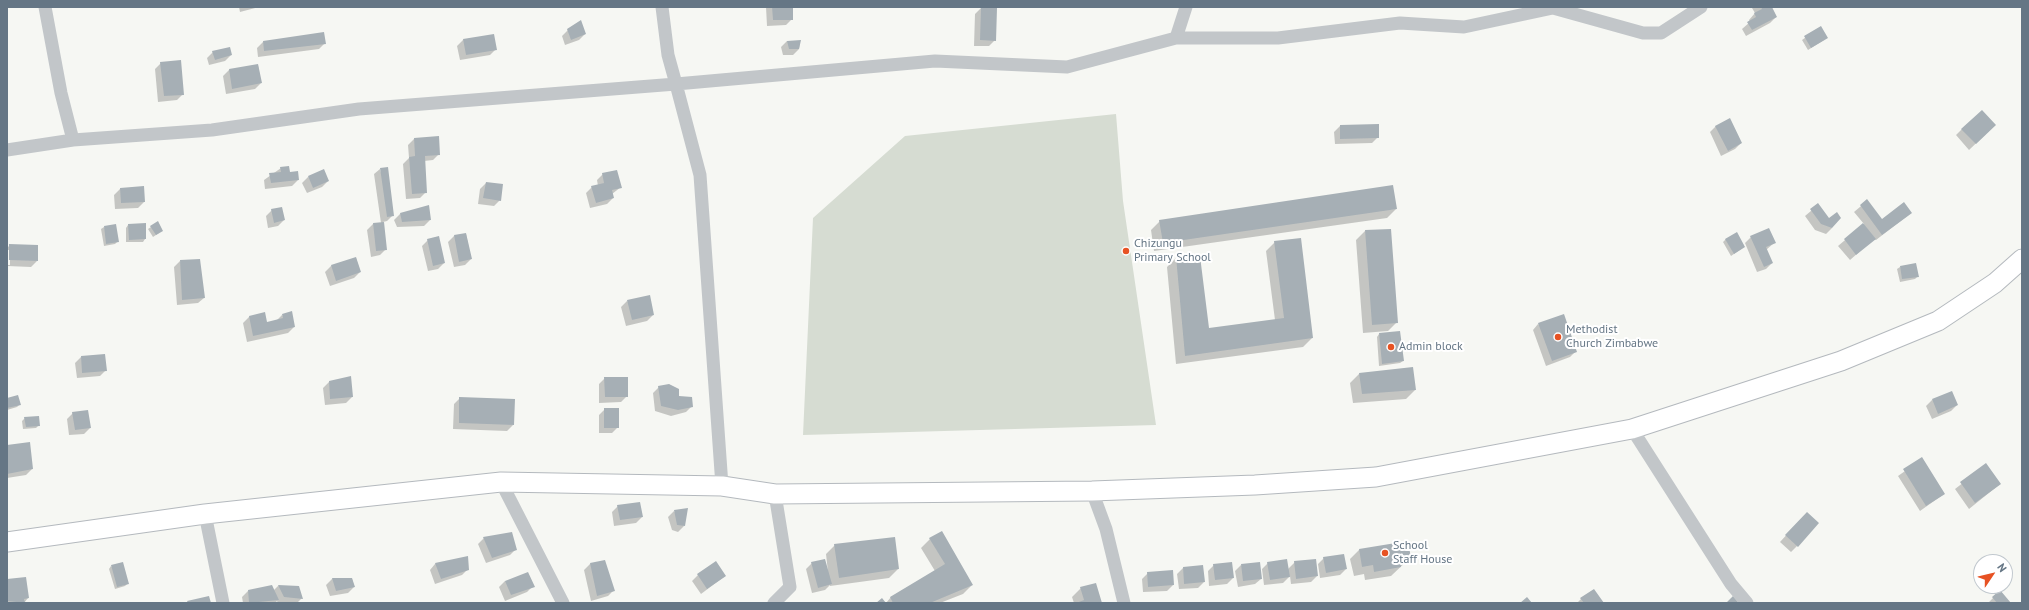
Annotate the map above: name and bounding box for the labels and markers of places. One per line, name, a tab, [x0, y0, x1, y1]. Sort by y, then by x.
place label: Chizungu Primary School	[1134, 237, 1211, 265]
marker: Chizungu Primary School	[1121, 246, 1131, 256]
place label: Methodist Church Zimbabwe	[1566, 323, 1658, 351]
marker: Methodist Church Zimbabwe	[1553, 332, 1563, 342]
place label: Admin block	[1399, 340, 1463, 354]
marker: Admin block	[1386, 342, 1396, 352]
place label: School Staff House	[1393, 539, 1452, 567]
marker: School Staff House	[1380, 548, 1390, 558]

